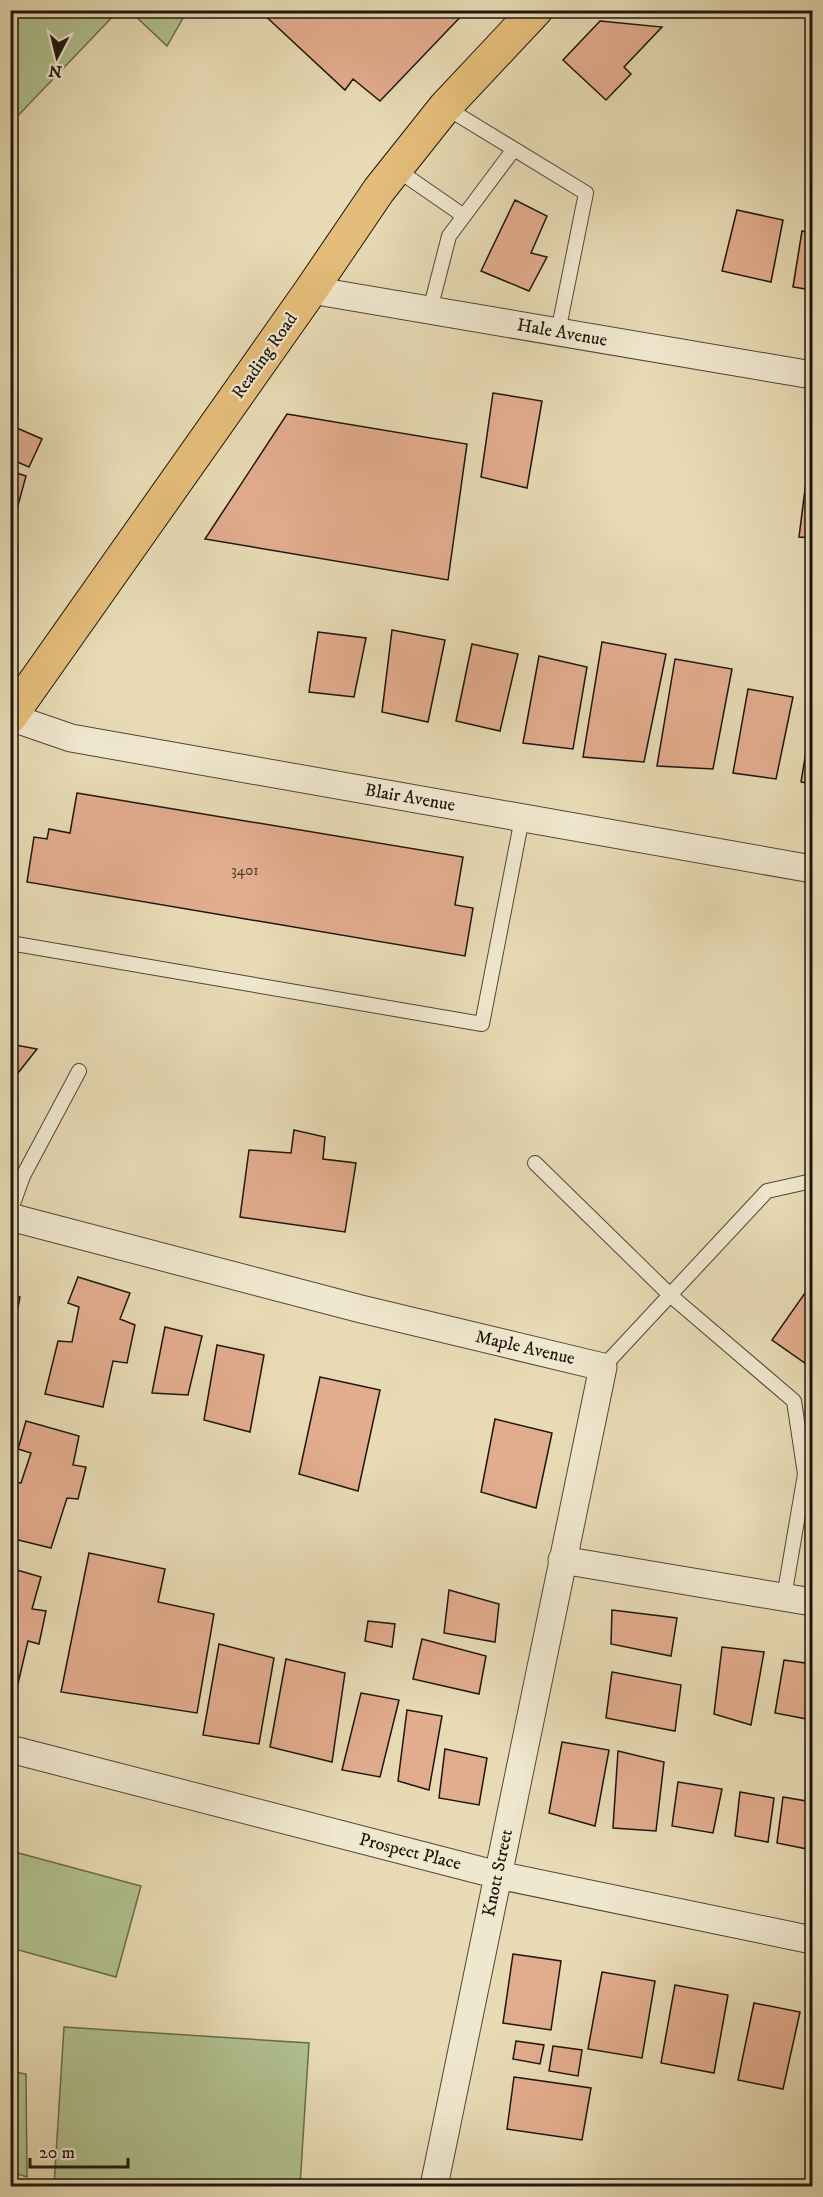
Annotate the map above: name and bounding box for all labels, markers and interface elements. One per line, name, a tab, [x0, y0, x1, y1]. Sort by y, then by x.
north arrow	[27, 27, 87, 87]
text: N	[48, 60, 63, 82]
street label: Reading Road	[227, 309, 303, 403]
street label: Hale Avenue	[515, 314, 609, 352]
street label: Blair Avenue	[363, 779, 457, 817]
house number: 3401	[231, 861, 259, 880]
street label: Maple Avenue	[473, 1326, 577, 1370]
street label: Knott Street	[478, 1827, 518, 1919]
street label: Prospect Place	[357, 1829, 463, 1875]
scale bar	[30, 2131, 128, 2169]
text: 20 m	[39, 2142, 75, 2164]

